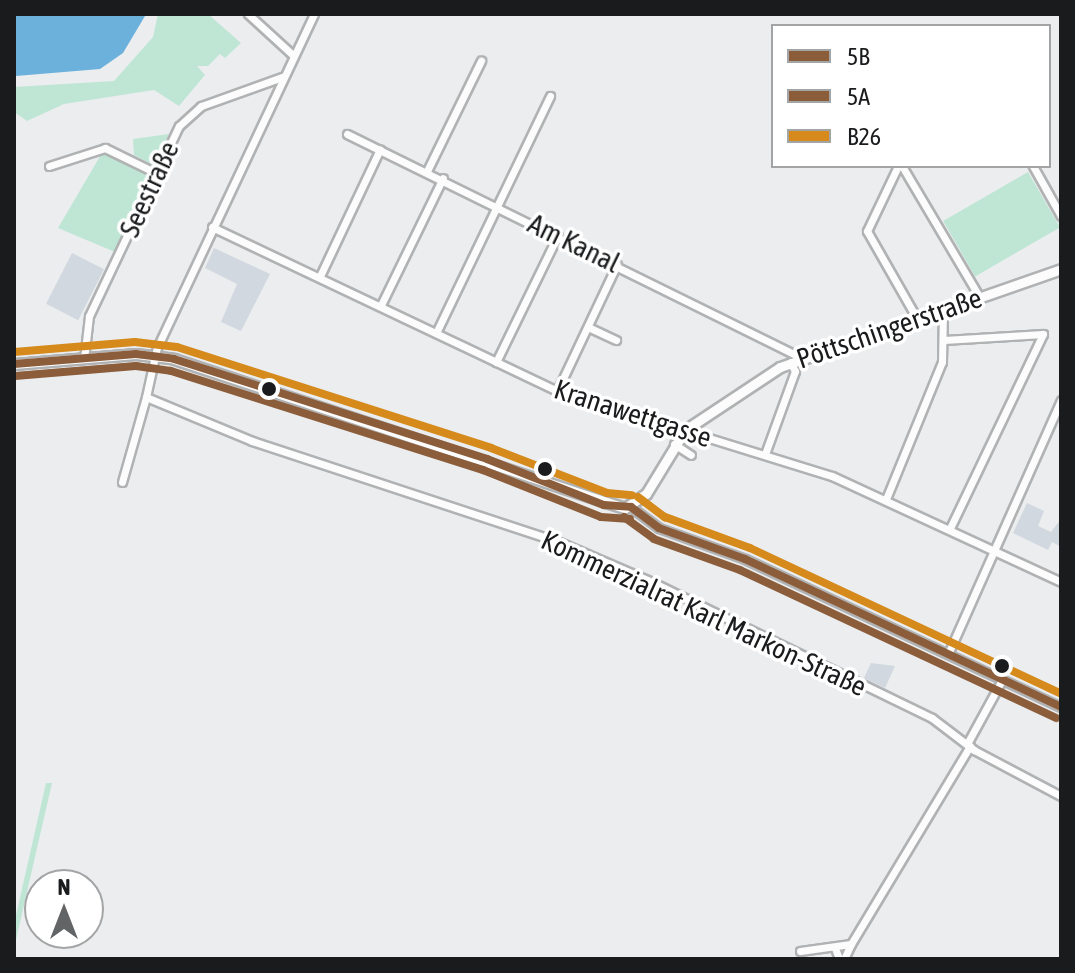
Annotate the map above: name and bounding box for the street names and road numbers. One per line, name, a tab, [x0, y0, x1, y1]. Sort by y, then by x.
street label: Seestraße	[112, 136, 186, 242]
street label: Am Kanal	[523, 206, 625, 280]
street label: Pöttschingerstraße	[792, 281, 986, 375]
street label: Kranawettgasse	[550, 372, 716, 454]
street label: Kommerzialrat Karl Markon-Straße	[536, 523, 872, 703]

